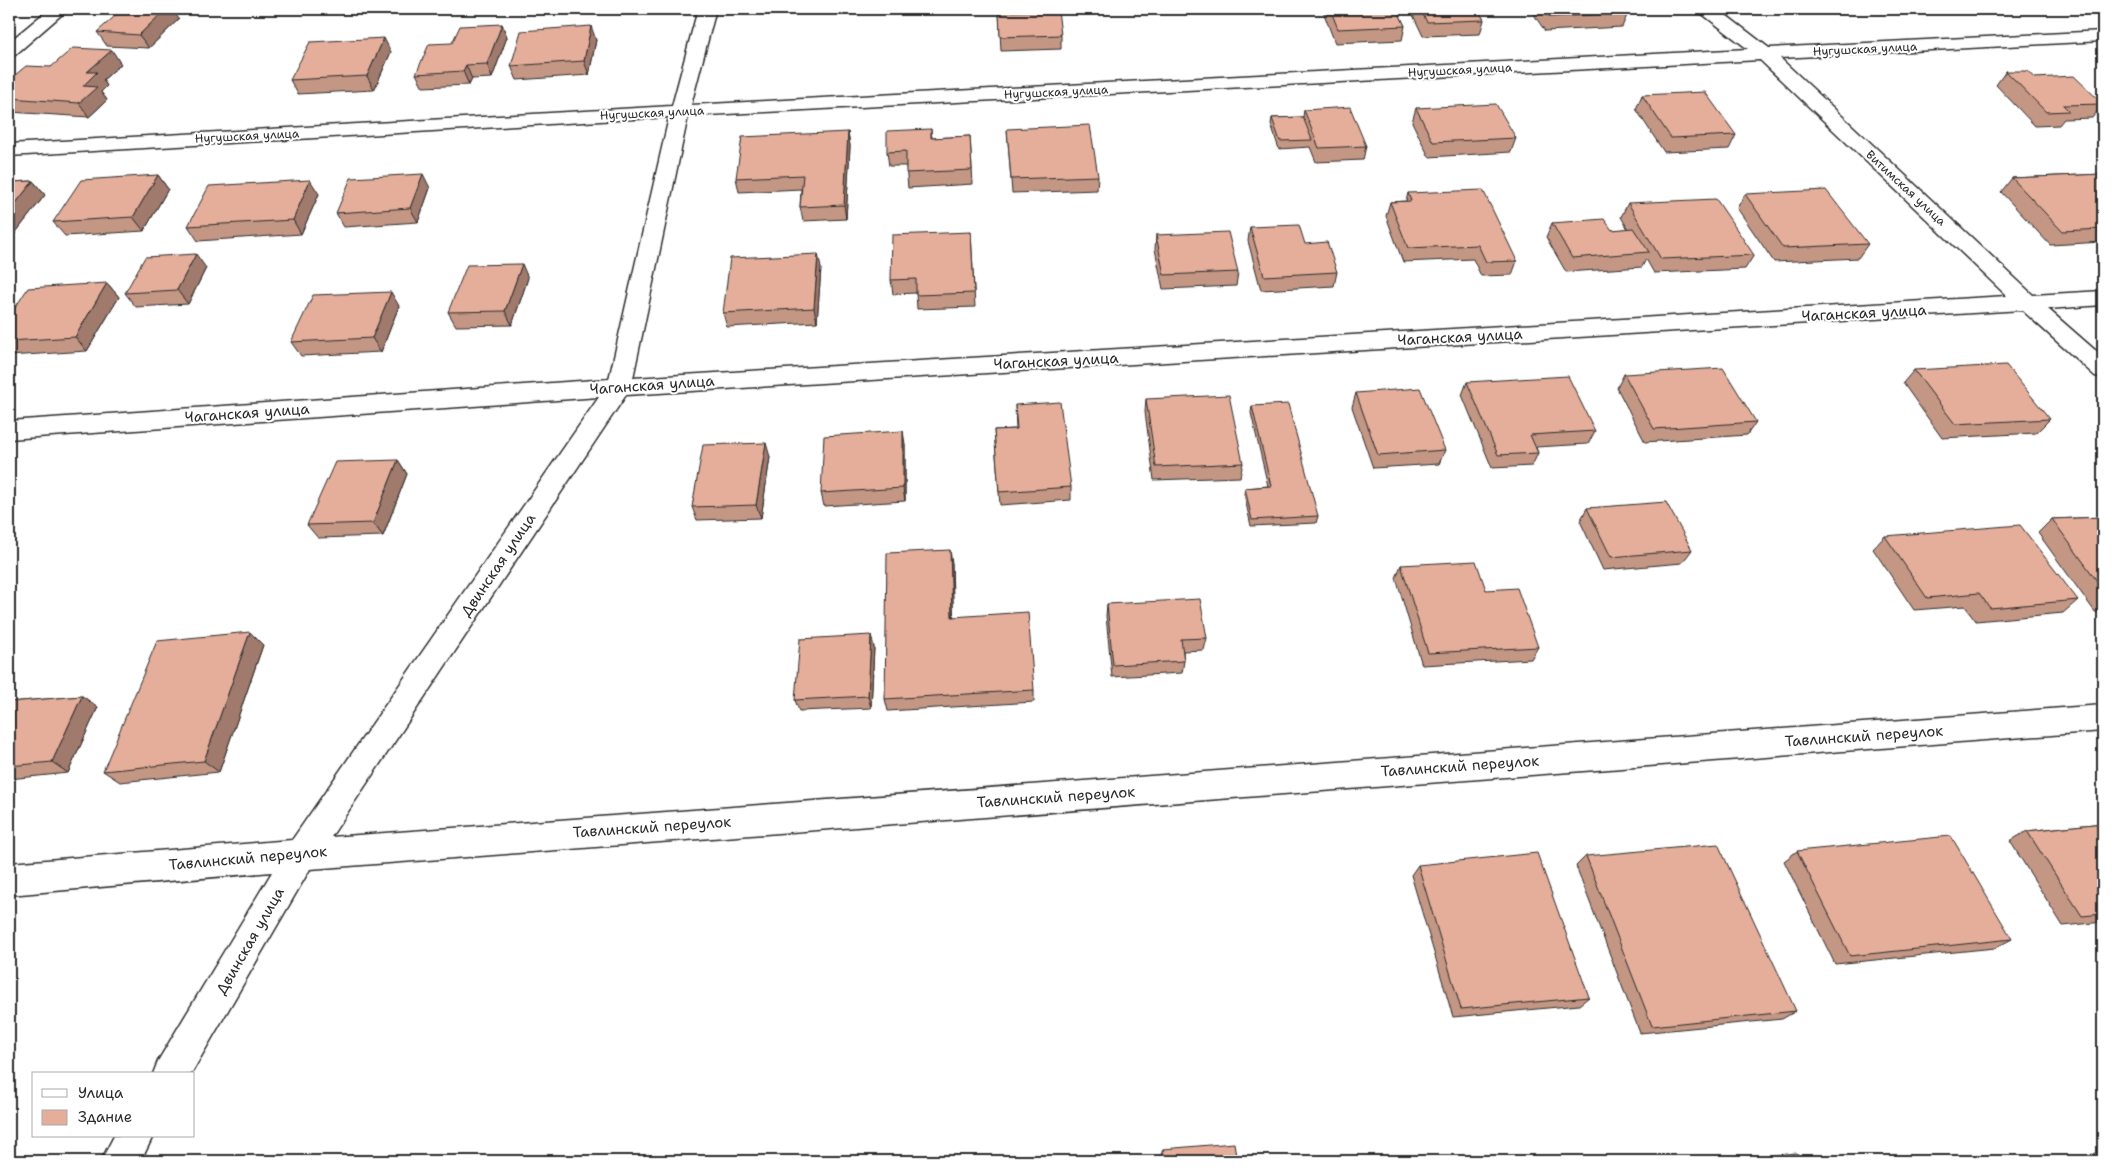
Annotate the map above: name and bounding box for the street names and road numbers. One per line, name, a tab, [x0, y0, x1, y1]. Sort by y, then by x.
street label: Нугушская улица	[1812, 38, 1918, 60]
street label: Нугушская улица	[1407, 59, 1513, 81]
street label: Нугушская улица	[1003, 81, 1109, 103]
street label: Нугушская улица	[599, 102, 705, 124]
street label: Нугушская улица	[194, 125, 300, 147]
street label: Витимская улица	[1863, 147, 1950, 230]
street label: Чаганская улица	[1801, 300, 1928, 326]
street label: Чаганская улица	[1397, 324, 1524, 350]
street label: Чаганская улица	[993, 348, 1120, 374]
street label: Чаганская улица	[589, 371, 716, 399]
street label: Чаганская улица	[184, 399, 311, 427]
street label: Двинская улица	[456, 509, 540, 621]
street label: Тавлинский переулок	[1784, 720, 1944, 752]
street label: Тавлинский переулок	[1380, 750, 1540, 782]
street label: Тавлинский переулок	[976, 781, 1136, 813]
street label: Тавлинский переулок	[572, 811, 732, 843]
street label: Тавлинский переулок	[168, 841, 328, 875]
street label: Двинская улица	[211, 883, 289, 998]

